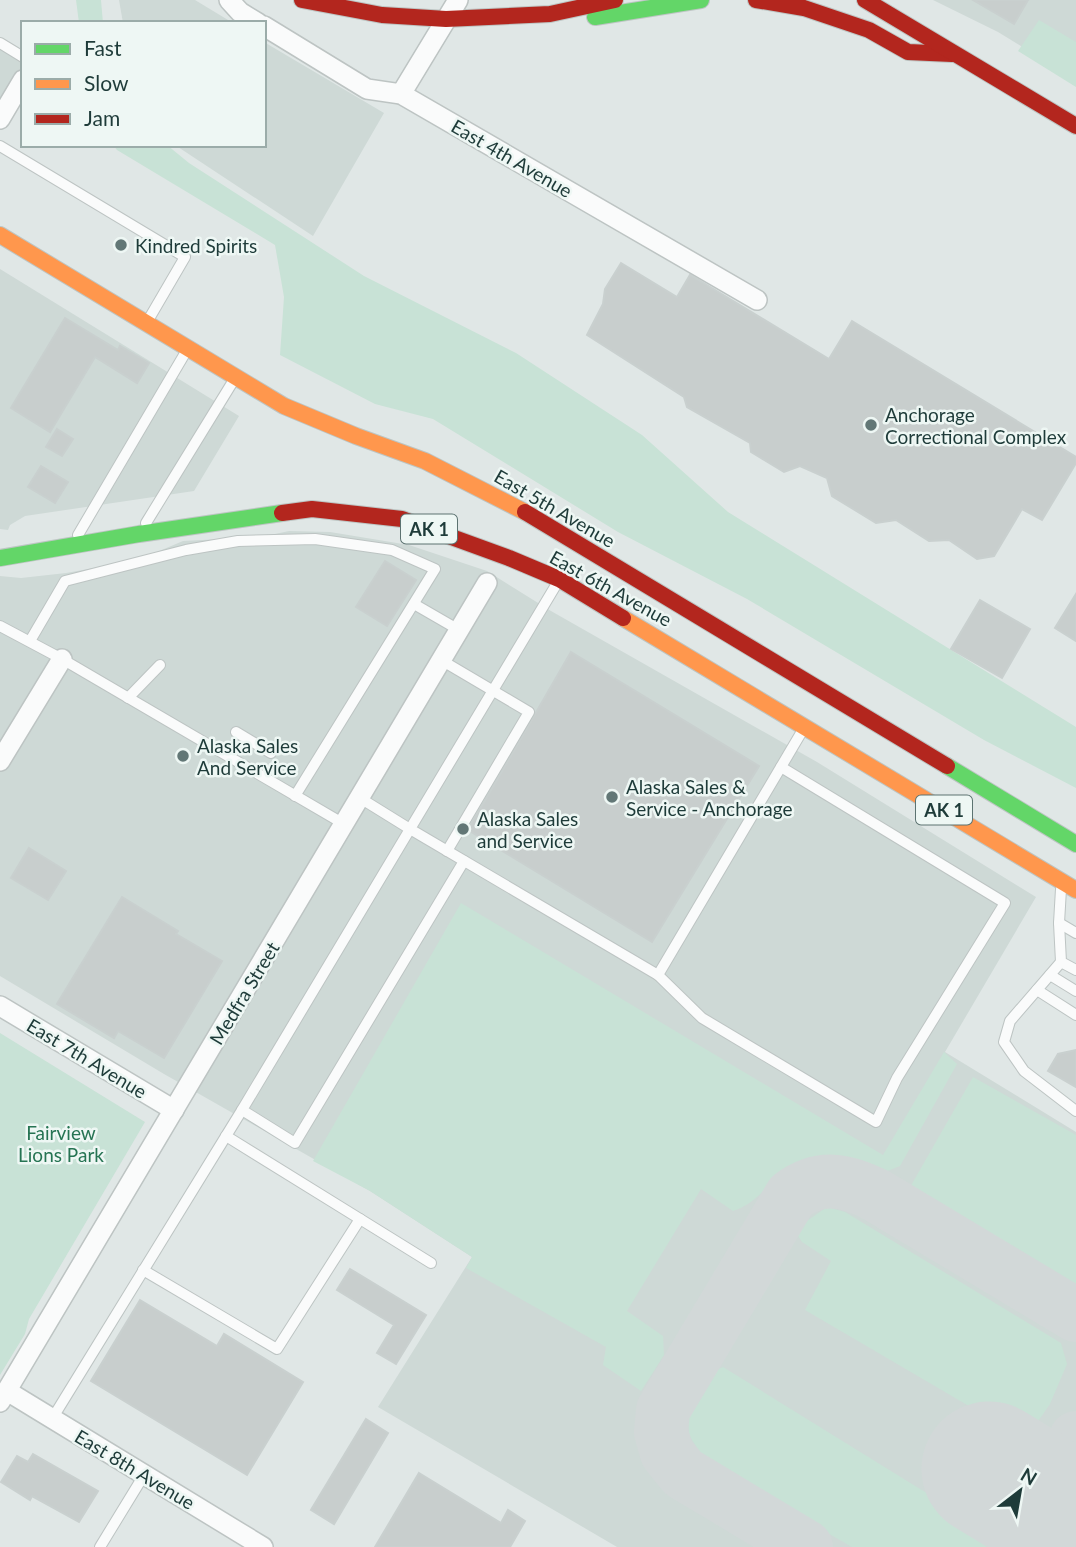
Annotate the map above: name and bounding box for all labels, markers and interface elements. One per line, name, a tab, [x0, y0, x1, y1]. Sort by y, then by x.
legend	[21, 21, 266, 147]
text: Fast	[84, 35, 122, 60]
text: Slow	[84, 70, 129, 95]
text: Jam	[84, 105, 120, 130]
street label: East 4th Avenue	[447, 114, 577, 202]
place label: Kindred Spirits	[135, 234, 257, 257]
marker: Kindred Spirits	[113, 237, 129, 253]
place label: Anchorage Correctional Complex	[885, 403, 1067, 448]
marker: Anchorage Correctional Complex	[863, 417, 879, 433]
street label: East 5th Avenue	[490, 464, 620, 552]
road number: AK 1	[401, 514, 457, 544]
street label: East 6th Avenue	[546, 545, 676, 631]
place label: Alaska Sales And Service	[197, 734, 298, 779]
marker: Alaska Sales And Service	[175, 748, 191, 764]
place label: Alaska Sales & Service - Anchorage	[626, 775, 793, 820]
marker: Alaska Sales & Service - Anchorage	[604, 789, 620, 805]
road number: AK 1	[916, 796, 972, 824]
place label: Alaska Sales and Service	[477, 807, 578, 852]
marker: Alaska Sales and Service	[455, 821, 471, 837]
street label: Medfra Street	[204, 937, 284, 1049]
street label: East 7th Avenue	[23, 1013, 151, 1103]
park label: Fairview Lions Park	[18, 1121, 104, 1166]
street label: East 8th Avenue	[71, 1424, 199, 1514]
north arrow	[985, 1456, 1055, 1526]
text: N	[1017, 1462, 1041, 1490]

